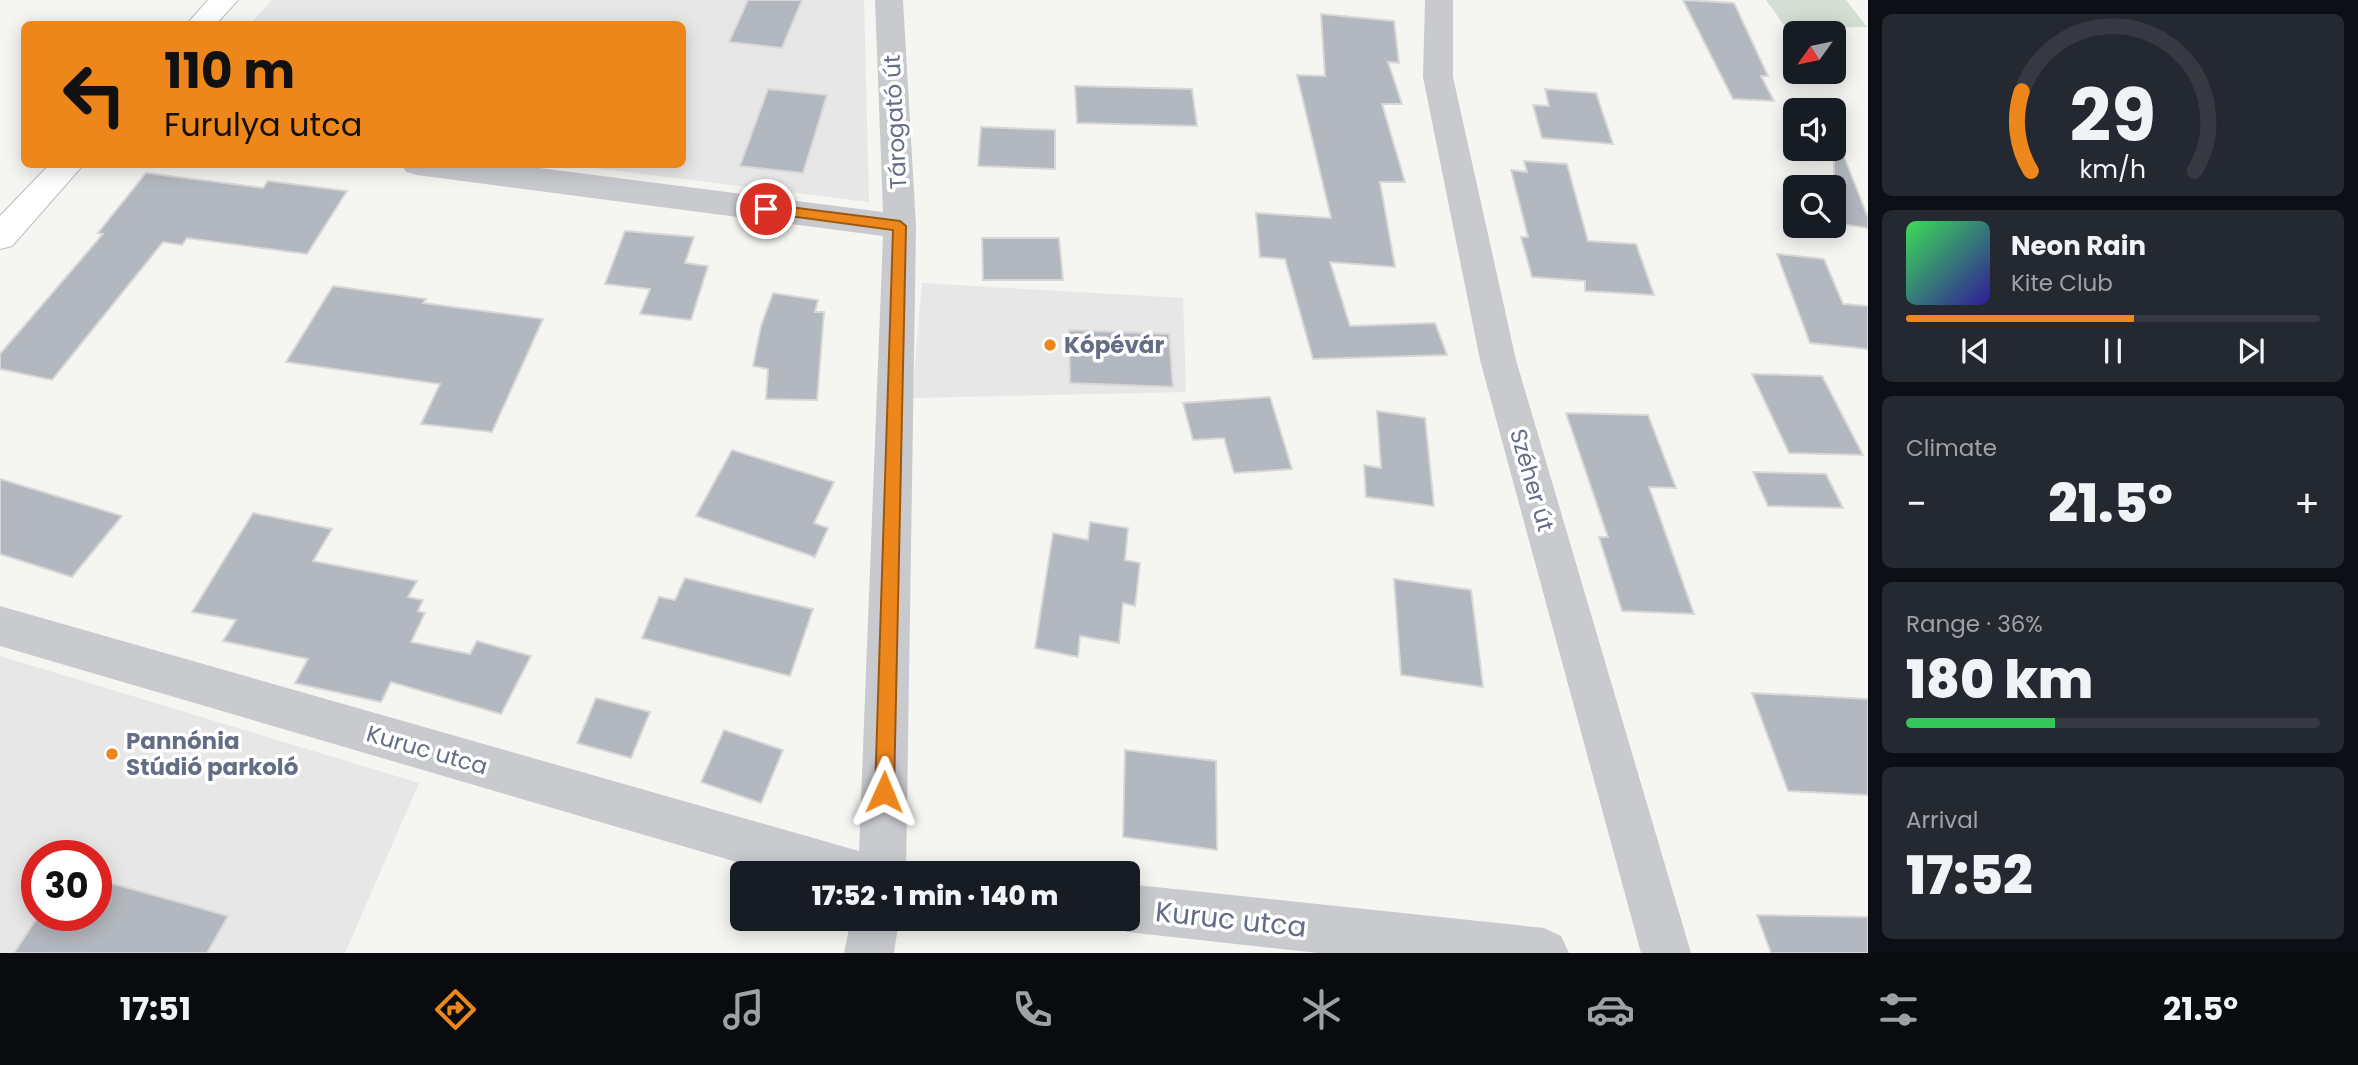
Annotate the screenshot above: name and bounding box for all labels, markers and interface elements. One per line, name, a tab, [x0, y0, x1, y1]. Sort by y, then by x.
north arrow	[1783, 21, 1846, 84]
map controls	[1783, 21, 1846, 238]
text: 110 m	[164, 37, 295, 105]
icon: left	[49, 49, 140, 140]
street label: Tárogató út	[875, 54, 915, 190]
text: 29	[2070, 65, 2156, 166]
button: sound	[1783, 98, 1846, 161]
text: Furulya utca	[164, 102, 362, 147]
text: km/h	[2080, 152, 2146, 187]
button: search	[1783, 175, 1846, 238]
pin	[736, 179, 796, 239]
icon: arrive	[747, 190, 785, 228]
text: Neon Rain	[2011, 228, 2146, 264]
text: Kite Club	[2011, 267, 2113, 299]
place label: Kópévár	[1064, 329, 1164, 361]
icon: previous	[1956, 332, 1994, 370]
icon: pause	[2094, 332, 2132, 370]
icon: next	[2232, 332, 2270, 370]
marker: Kópévár	[1042, 337, 1058, 353]
street label: Széher út	[1502, 425, 1562, 535]
text: Climate	[1906, 432, 1997, 464]
text: 21.5°	[2048, 467, 2173, 540]
text: −	[1906, 477, 1927, 530]
text: +	[2294, 477, 2320, 530]
text: Range · 36%	[1906, 608, 2043, 640]
text: 180 km	[1906, 643, 2093, 716]
street label: Kuruc utca	[363, 717, 491, 783]
place label: Pannónia Stúdió parkoló	[126, 725, 298, 783]
marker: Pannónia Stúdió parkoló	[104, 746, 120, 762]
position arrow	[847, 755, 921, 829]
text: Arrival	[1906, 804, 1978, 836]
text: 17:52	[1906, 839, 2033, 912]
speed limit sign: 30	[21, 840, 112, 931]
text: 17:52 · 1 min · 140 m	[812, 878, 1058, 914]
street label: Kuruc utca	[1154, 892, 1308, 947]
icon: directions	[431, 985, 480, 1034]
icon: music	[719, 985, 768, 1034]
icon: phone	[1008, 985, 1057, 1034]
icon: climate	[1297, 985, 1346, 1034]
icon: car	[1586, 985, 1635, 1034]
icon: filters	[1874, 985, 1923, 1034]
text: 17:51	[120, 986, 191, 1031]
text: 21.5°	[2163, 986, 2238, 1031]

